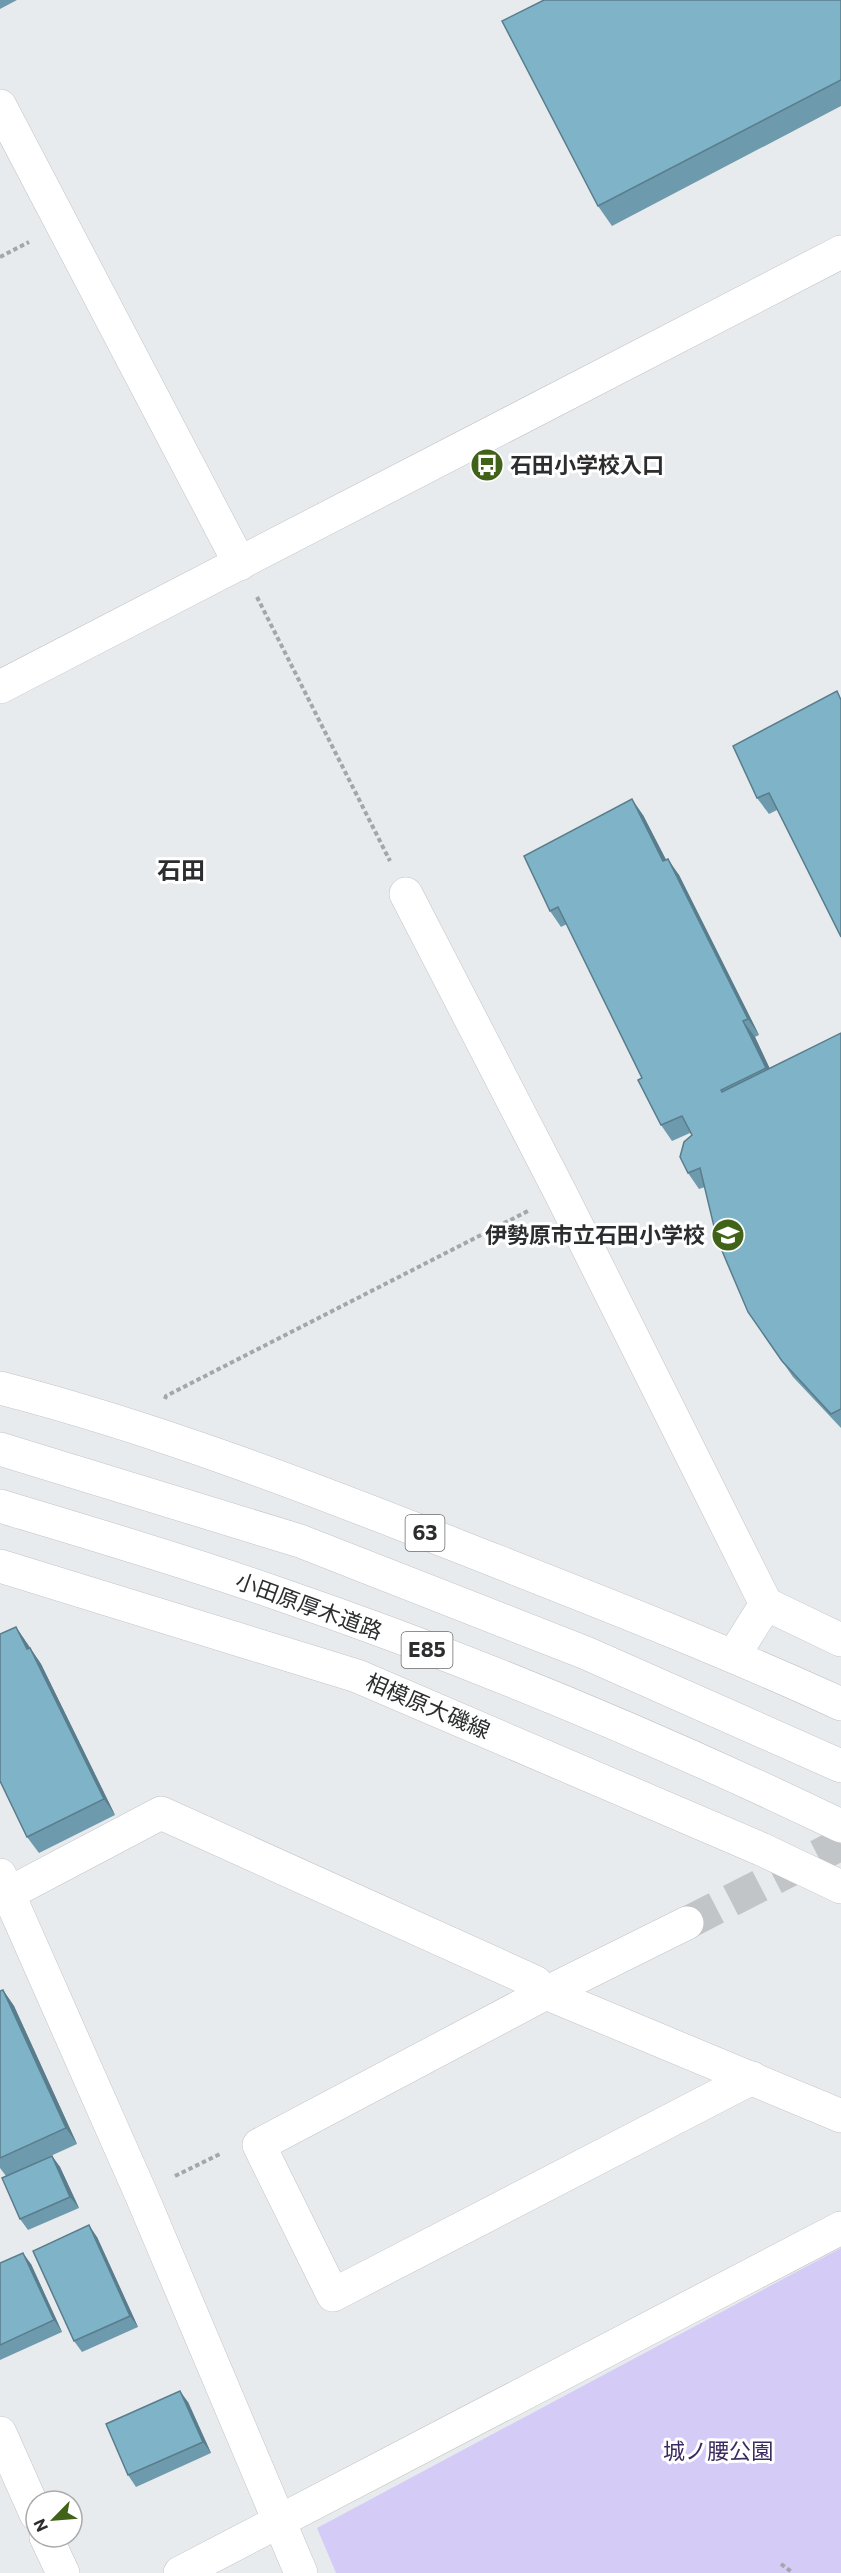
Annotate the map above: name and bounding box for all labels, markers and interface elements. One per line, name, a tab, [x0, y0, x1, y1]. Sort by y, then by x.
bus stop icon: 石田小学校入口	[469, 447, 505, 483]
place label: 石田小学校入口	[510, 451, 664, 478]
district label: 石田	[157, 855, 205, 884]
school or university icon: 伊勢原市立石田小学校	[710, 1217, 746, 1253]
place label: 伊勢原市立石田小学校	[485, 1221, 705, 1248]
road number: 63	[406, 1515, 444, 1551]
street label: 小田原厚木道路	[232, 1567, 386, 1645]
road number: E85	[402, 1632, 452, 1668]
street label: 相模原大磯線	[362, 1667, 494, 1744]
park label: 城ノ腰公園	[663, 2437, 773, 2464]
north arrow	[24, 2489, 84, 2549]
text: N	[29, 2516, 51, 2535]

